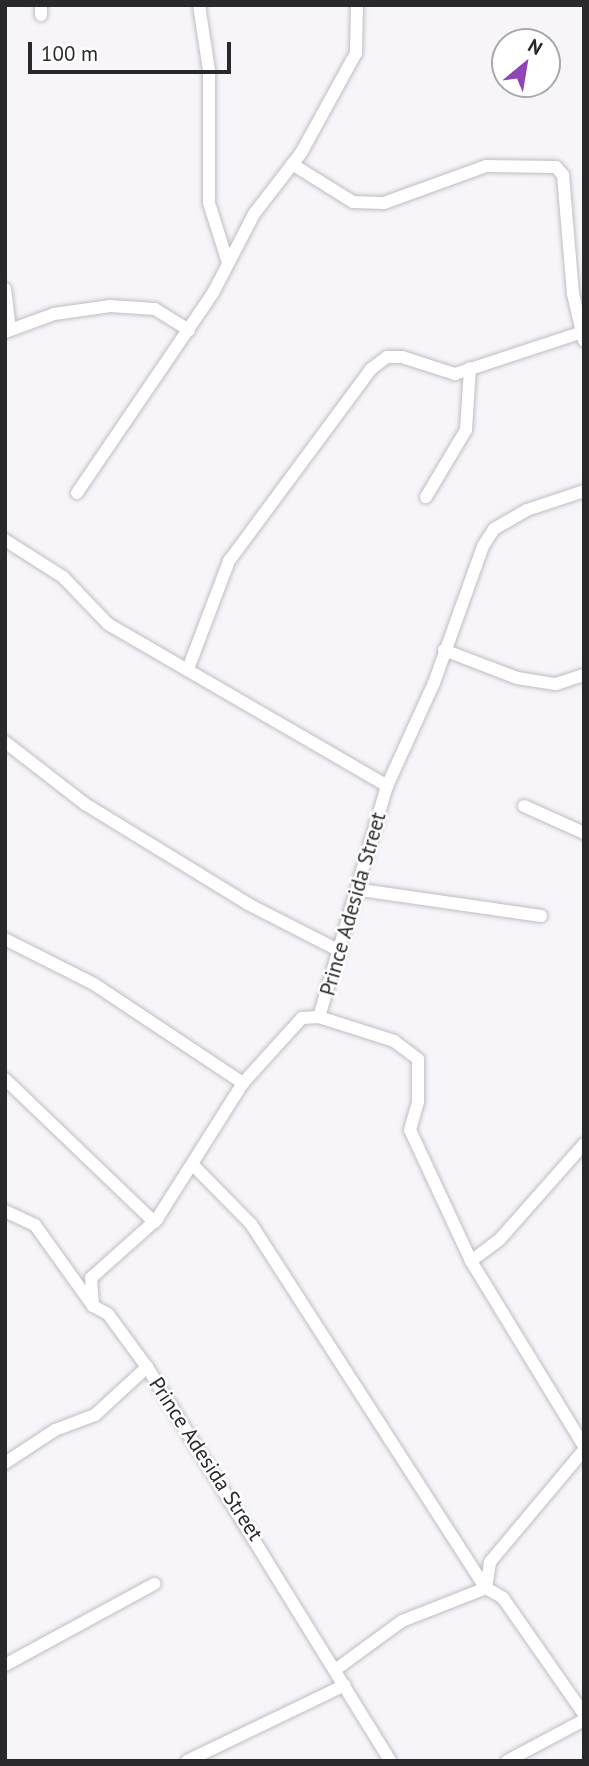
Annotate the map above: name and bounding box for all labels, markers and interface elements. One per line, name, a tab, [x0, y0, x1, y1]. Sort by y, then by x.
scale bar	[32, 28, 234, 72]
north arrow	[491, 28, 561, 98]
text: N	[524, 33, 547, 60]
text: 100 m	[41, 40, 98, 67]
street label: Prince Adesida Street	[315, 809, 391, 999]
street label: Prince Adesida Street	[144, 1372, 268, 1546]

